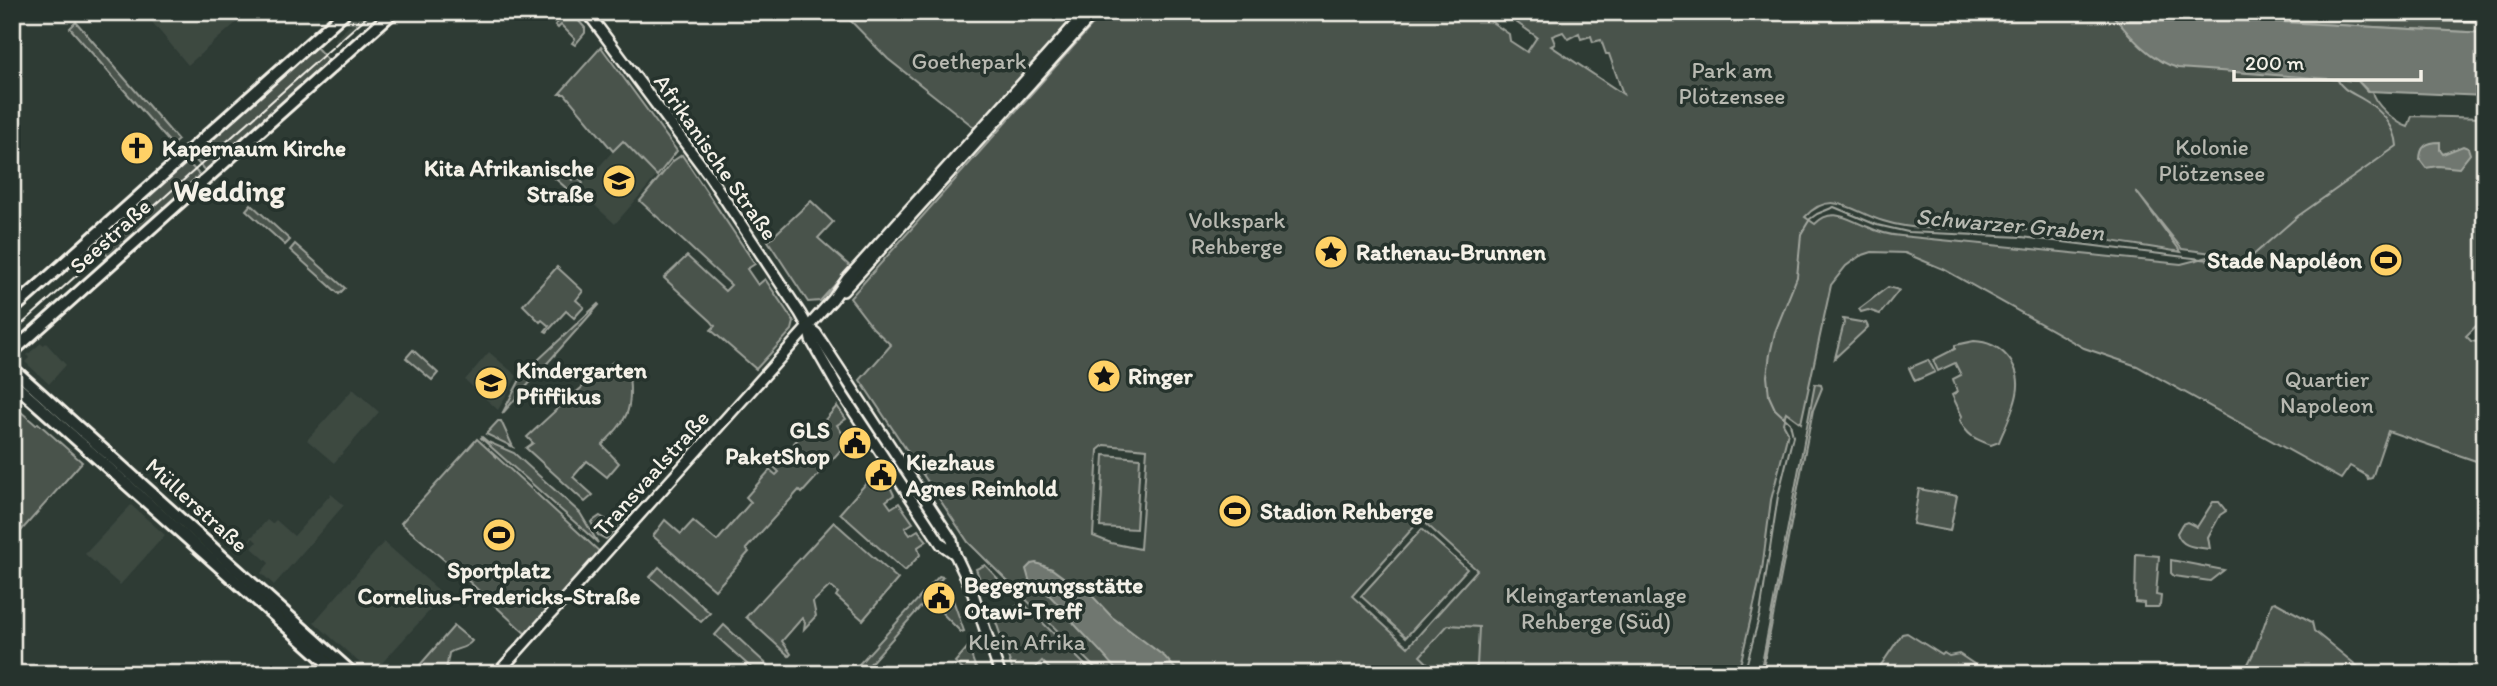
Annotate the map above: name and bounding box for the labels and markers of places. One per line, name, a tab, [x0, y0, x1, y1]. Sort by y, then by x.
church icon: Kapernaum Kirche	[118, 129, 156, 167]
place label: Kapernaum Kirche	[162, 134, 346, 162]
place label: Kita Afrikanische Straße	[424, 154, 594, 208]
school or university icon: Kita Afrikanische Straße	[600, 162, 638, 200]
place icon: Rathenau-Brunnen	[1312, 233, 1350, 271]
place label: Rathenau-Brunnen	[1356, 238, 1547, 266]
sports icon: Stade Napoléon	[2367, 241, 2405, 279]
place label: Stade Napoléon	[2207, 246, 2363, 274]
place label: Kindergarten Pfiffikus	[516, 356, 648, 410]
place icon: Ringer	[1085, 357, 1123, 395]
place label: Ringer	[1128, 362, 1193, 390]
school or university icon: Kindergarten Pfiffikus	[472, 364, 510, 402]
place label: GLS PaketShop	[725, 416, 830, 470]
public building icon: GLS PaketShop	[836, 424, 874, 462]
place label: Kiezhaus Agnes Reinhold	[905, 448, 1058, 502]
public building icon: Kiezhaus Agnes Reinhold	[862, 456, 900, 494]
sports icon: Stadion Rehberge	[1216, 492, 1254, 530]
place label: Stadion Rehberge	[1260, 497, 1434, 525]
sports icon: Sportplatz Cornelius-Fredericks-Straße	[480, 516, 518, 554]
place label: Sportplatz Cornelius-Fredericks-Straße	[358, 556, 641, 610]
place label: Begegnungsstätte Otawi-Treff	[964, 571, 1143, 625]
public building icon: Begegnungsstätte Otawi-Treff	[920, 579, 958, 617]

